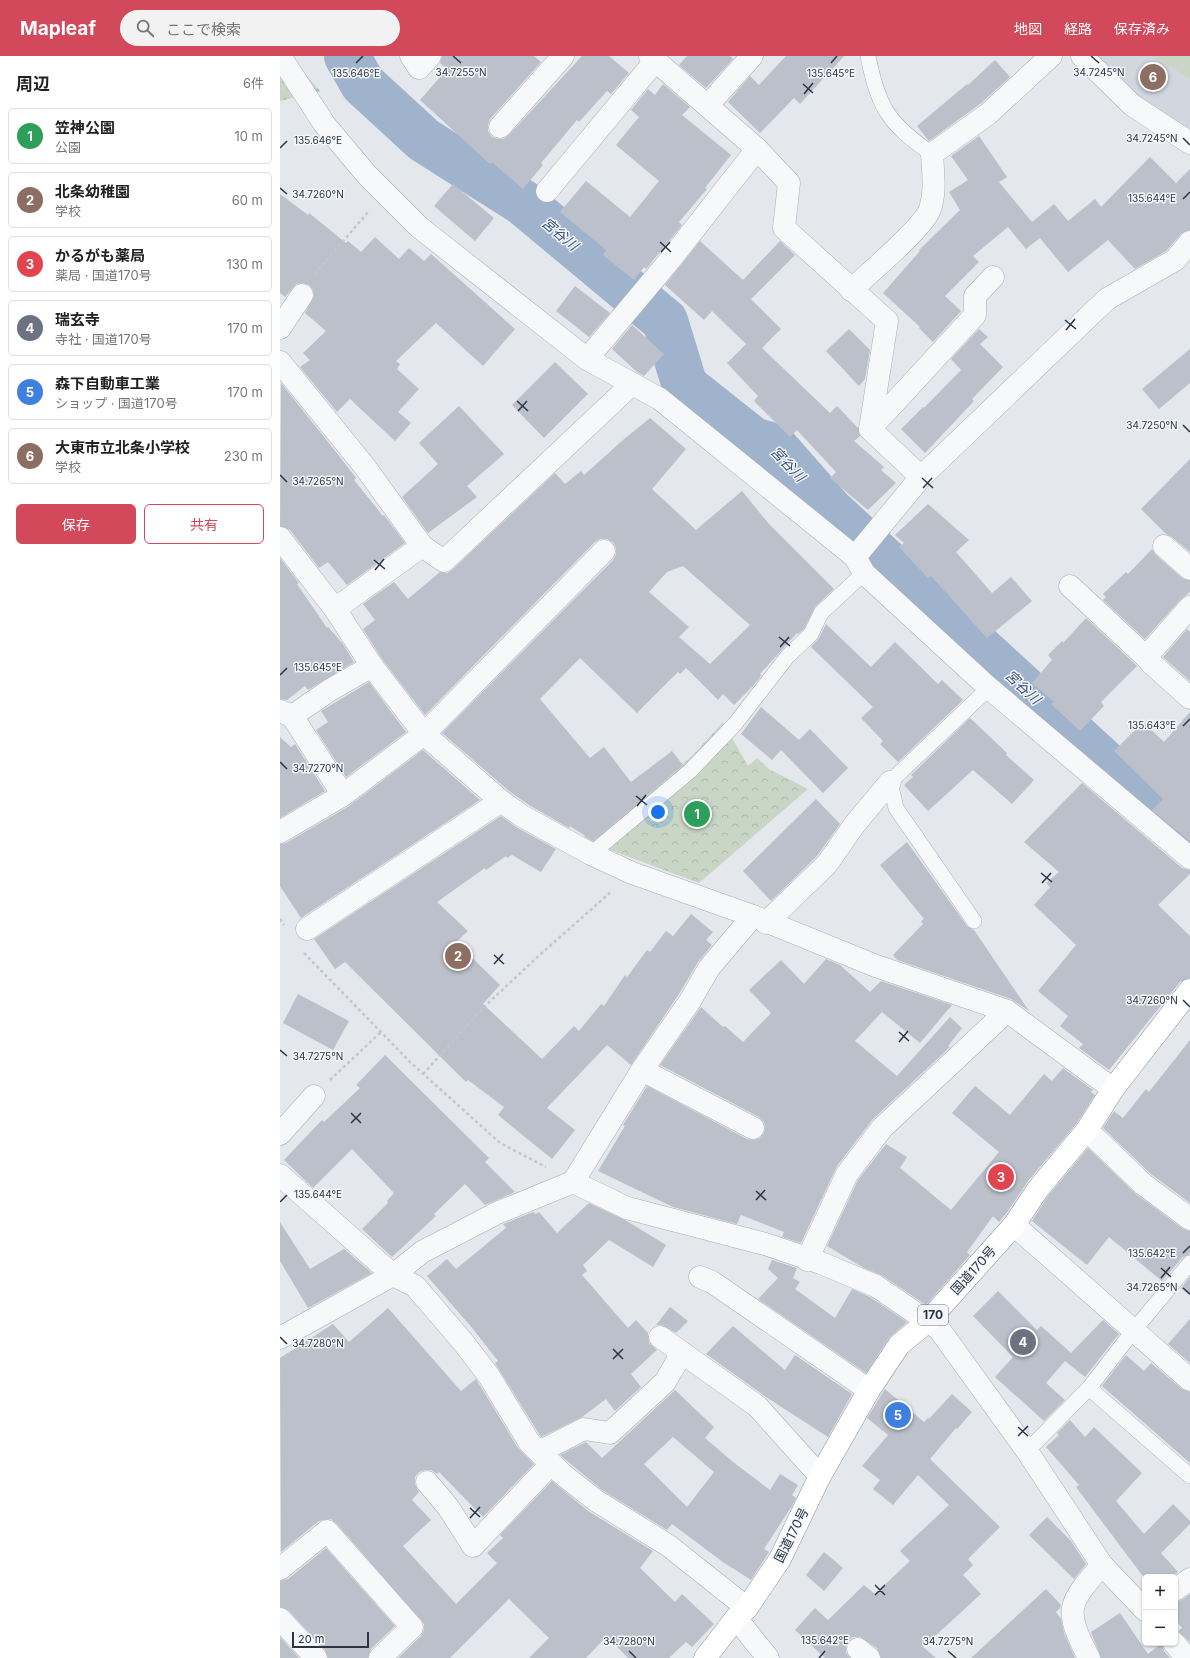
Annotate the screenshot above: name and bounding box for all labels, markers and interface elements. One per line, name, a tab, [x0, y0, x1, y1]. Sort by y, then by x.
search box	[120, 10, 400, 46]
text: Mapleaf	[20, 17, 96, 40]
icon: search	[134, 17, 156, 39]
text: ここで検索	[166, 20, 241, 39]
text: 地図	[1014, 20, 1042, 37]
text: 経路	[1064, 20, 1092, 37]
text: 保存済み	[1114, 20, 1170, 37]
pin: 6	[1140, 62, 1166, 92]
text: 34.7255°N	[435, 66, 487, 78]
text: 34.7245°N	[1073, 66, 1125, 78]
text: 135.646°E	[332, 67, 380, 79]
text: 135.645°E	[807, 67, 855, 79]
text: 周辺	[16, 74, 50, 94]
text: 6件	[243, 75, 264, 91]
text: 笠神公園	[55, 118, 115, 137]
text: 1	[27, 128, 33, 144]
text: 10 m	[234, 128, 263, 144]
text: 34.7245°N	[1126, 132, 1178, 144]
text: 135.646°E	[294, 134, 342, 146]
text: 公園	[55, 139, 81, 155]
text: 北条幼稚園	[55, 182, 130, 201]
text: 34.7260°N	[292, 188, 344, 200]
text: 2	[26, 192, 34, 208]
text: 60 m	[232, 192, 263, 208]
text: 135.644°E	[1128, 192, 1176, 204]
text: 学校	[55, 203, 81, 219]
water label: 宮谷川	[539, 214, 583, 255]
text: かるがも薬局	[55, 246, 145, 265]
text: 3	[26, 256, 34, 272]
text: 130 m	[226, 256, 263, 272]
text: 薬局 · 国道170号	[55, 267, 152, 283]
text: 瑞玄寺	[55, 310, 100, 329]
text: 4	[26, 320, 34, 336]
text: 170 m	[227, 320, 263, 336]
text: 寺社 · 国道170号	[55, 331, 152, 347]
text: 森下自動車工業	[55, 374, 160, 393]
text: 5	[26, 384, 34, 400]
text: 170 m	[227, 384, 263, 400]
text: ショップ · 国道170号	[55, 395, 178, 411]
text: 34.7250°N	[1126, 419, 1178, 431]
text: 大東市立北条小学校	[55, 438, 190, 457]
water label: 宮谷川	[768, 443, 810, 486]
text: 6	[26, 448, 34, 464]
text: 230 m	[224, 448, 263, 464]
text: 学校	[55, 459, 81, 475]
text: 34.7265°N	[292, 475, 344, 487]
button: 保存	[16, 504, 136, 544]
button: 共有	[144, 504, 264, 544]
text: 135.645°E	[294, 661, 342, 673]
water label: 宮谷川	[1002, 666, 1046, 709]
text: 135.643°E	[1128, 719, 1176, 731]
text: 34.7270°N	[293, 762, 343, 774]
pin: 1	[684, 799, 710, 829]
your location	[648, 802, 668, 822]
pin: 2	[445, 941, 471, 971]
text: 34.7260°N	[1126, 994, 1178, 1006]
text: 34.7275°N	[293, 1050, 343, 1062]
pin: 3	[988, 1162, 1014, 1192]
text: 135.644°E	[294, 1188, 342, 1200]
street label: 国道170号	[947, 1242, 999, 1298]
text: 135.642°E	[1128, 1247, 1176, 1259]
text: 34.7265°N	[1126, 1281, 1178, 1293]
road number: 170	[918, 1305, 948, 1325]
pin: 4	[1010, 1327, 1036, 1357]
text: 34.7280°N	[292, 1337, 344, 1349]
pin: 5	[885, 1400, 911, 1430]
street label: 国道170号	[770, 1505, 812, 1565]
map controls	[1142, 1574, 1178, 1646]
button: +	[1142, 1574, 1178, 1610]
button: −	[1142, 1610, 1178, 1646]
scale bar	[292, 1630, 369, 1649]
text: 20 m	[298, 1632, 324, 1646]
text: 135.642°E	[801, 1634, 849, 1646]
text: 34.7280°N	[603, 1635, 655, 1647]
text: 34.7275°N	[923, 1635, 973, 1647]

